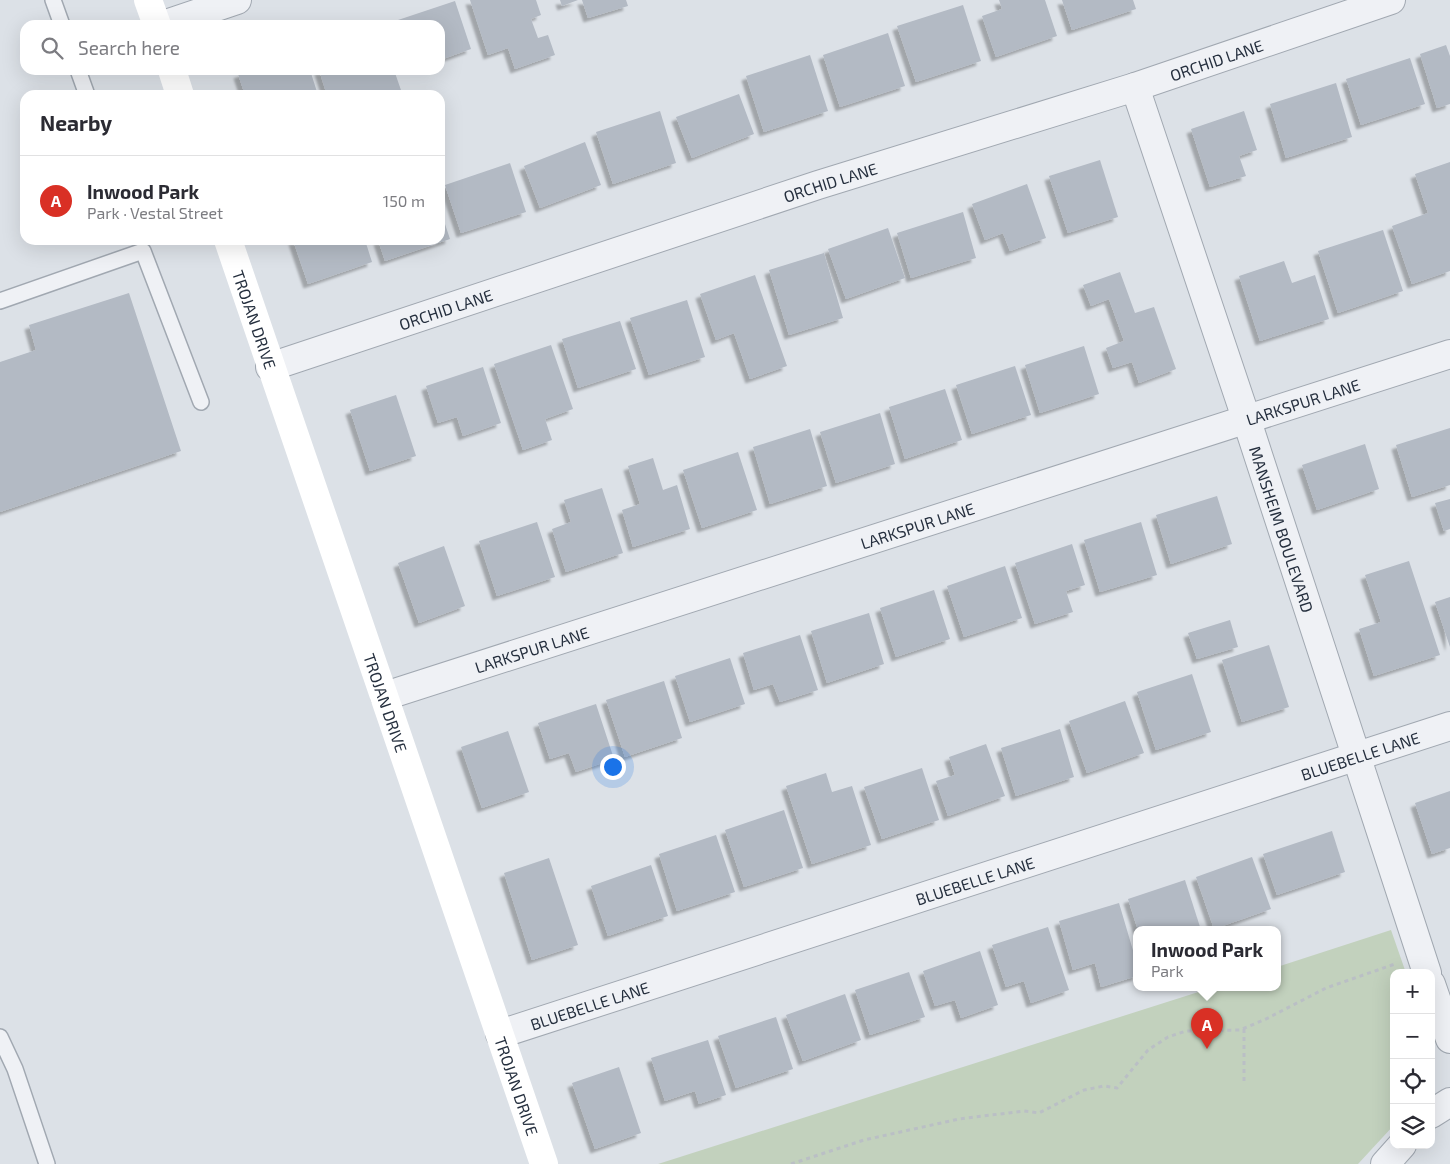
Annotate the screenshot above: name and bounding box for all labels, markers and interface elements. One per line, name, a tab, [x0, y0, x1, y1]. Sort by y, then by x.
search box	[20, 20, 445, 75]
icon: search	[38, 34, 66, 62]
street label: ORCHID LANE	[1167, 35, 1265, 84]
text: Search here	[78, 36, 180, 59]
text: Nearby	[40, 110, 112, 135]
street label: ORCHID LANE	[781, 158, 879, 205]
text: Inwood Park	[87, 180, 199, 203]
text: A	[51, 191, 61, 210]
text: 150 m	[383, 191, 425, 210]
text: Park · Vestal Street	[87, 203, 223, 222]
street label: TROJAN DRIVE	[229, 268, 281, 371]
street label: ORCHID LANE	[396, 284, 495, 333]
street label: LARKSPUR LANE	[1243, 374, 1362, 428]
street label: MANSHEIM BOULEVARD	[1246, 443, 1318, 615]
street label: LARKSPUR LANE	[858, 498, 977, 552]
street label: LARKSPUR LANE	[472, 622, 591, 676]
street label: TROJAN DRIVE	[361, 651, 412, 755]
street label: BLUEBELLE LANE	[1298, 727, 1422, 783]
your location	[600, 754, 626, 780]
street label: BLUEBELLE LANE	[913, 852, 1037, 908]
popup	[1133, 926, 1281, 991]
text: Inwood Park	[1151, 938, 1263, 961]
text: Park	[1151, 961, 1184, 980]
map controls	[1390, 969, 1435, 1149]
button: +	[1390, 969, 1435, 1014]
street label: BLUEBELLE LANE	[528, 977, 651, 1033]
pin: A	[1191, 1008, 1223, 1049]
button: −	[1390, 1014, 1435, 1059]
street label: TROJAN DRIVE	[492, 1034, 543, 1138]
button: locate	[1390, 1059, 1435, 1104]
button: layers	[1390, 1104, 1435, 1149]

